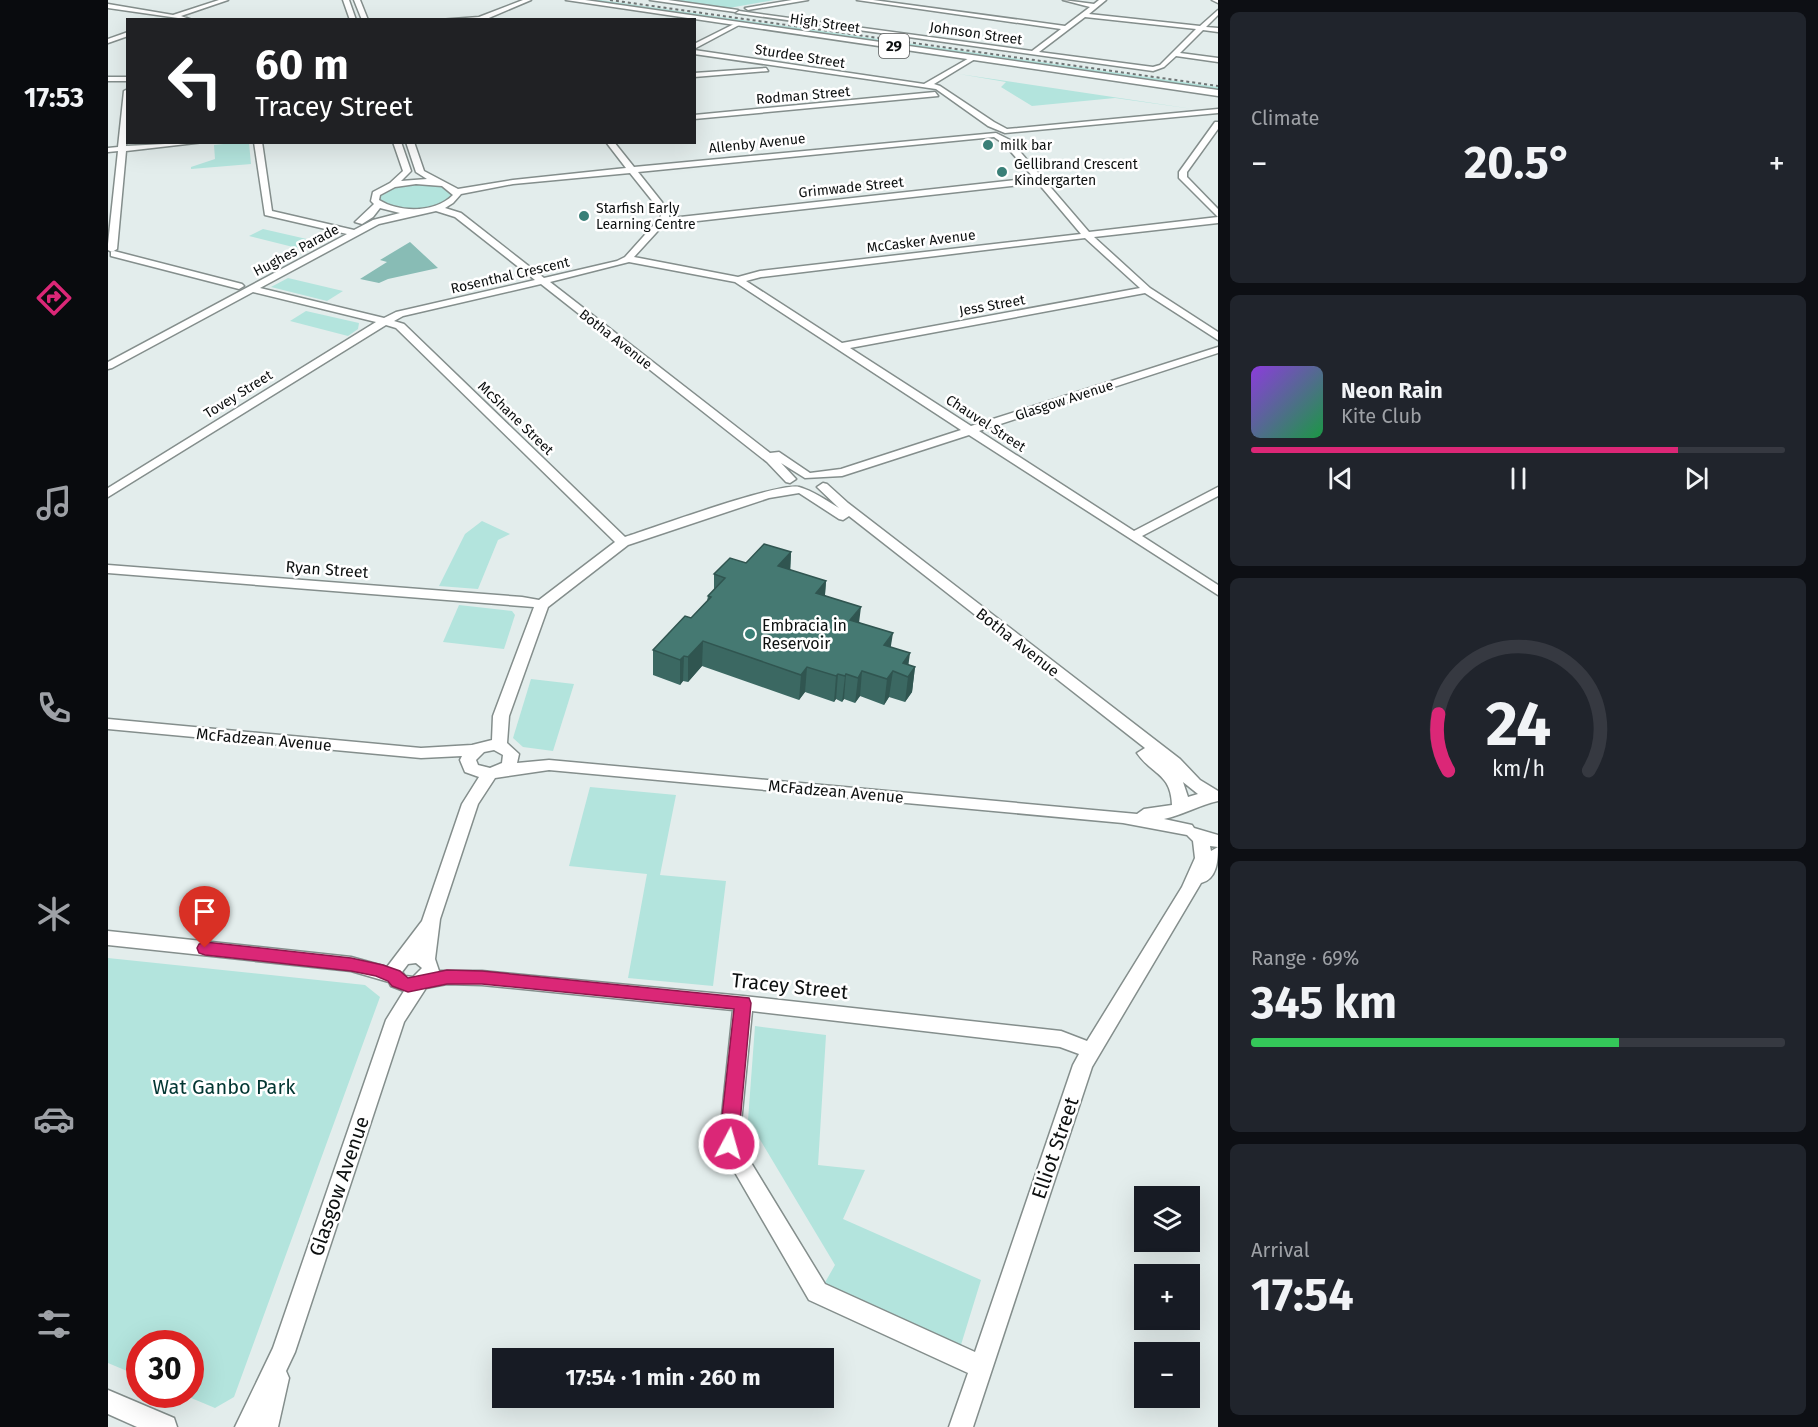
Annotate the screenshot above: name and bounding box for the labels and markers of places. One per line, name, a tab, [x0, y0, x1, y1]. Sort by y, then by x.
place label: milk bar	[1000, 137, 1053, 154]
marker: milk bar	[981, 138, 995, 152]
place label: Gellibrand Crescent Kindergarten	[1014, 156, 1139, 189]
marker: Gellibrand Crescent Kindergarten	[995, 165, 1009, 179]
place label: Starfish Early Learning Centre	[596, 200, 696, 233]
marker: Starfish Early Learning Centre	[577, 209, 591, 223]
place label: Embracia in Reservoir	[762, 616, 847, 653]
marker: Embracia in Reservoir	[743, 627, 757, 641]
pin	[179, 886, 230, 948]

